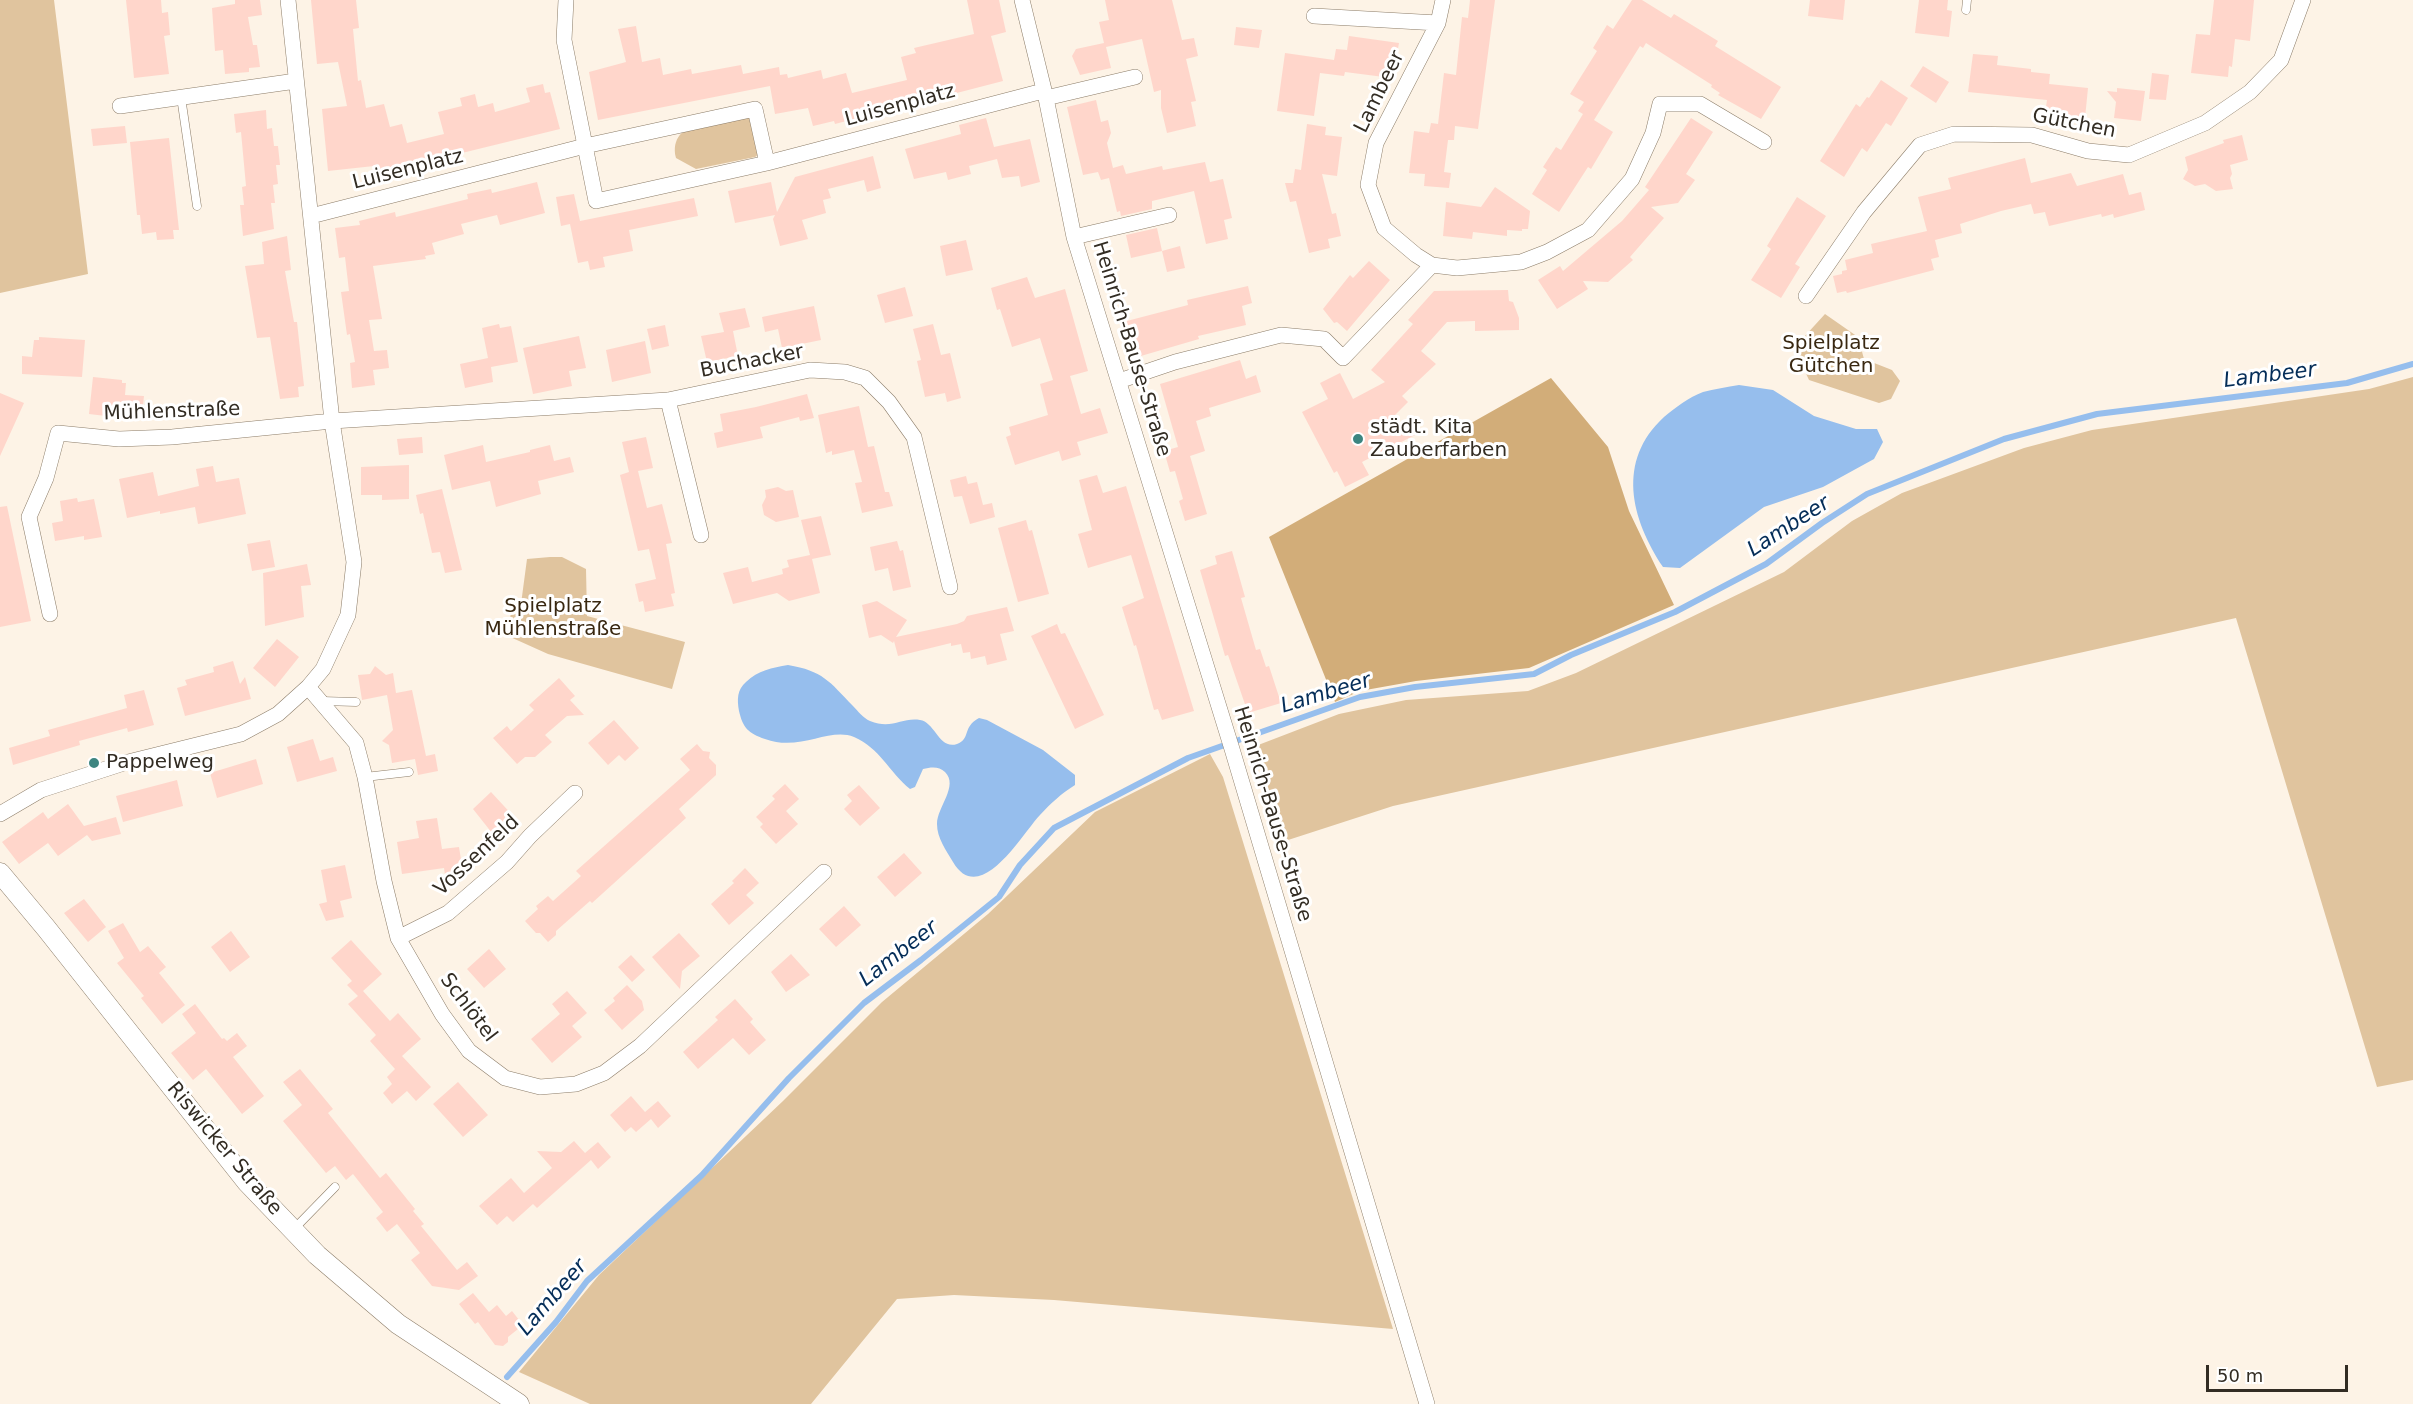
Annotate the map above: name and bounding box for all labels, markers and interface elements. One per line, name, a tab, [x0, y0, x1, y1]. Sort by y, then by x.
street label: Lambeer	[1350, 47, 1410, 137]
street label: Luisenplatz	[842, 80, 958, 132]
street label: Gütchen	[2030, 104, 2118, 144]
street label: Luisenplatz	[350, 145, 466, 195]
street label: Heinrich-Bause-Straße	[1087, 238, 1175, 460]
park label: Spielplatz Gütchen	[1782, 332, 1880, 379]
street label: Buchacker	[698, 340, 806, 384]
water label: Lambeer	[2222, 358, 2318, 394]
street label: Mühlenstraße	[103, 398, 241, 426]
place label: städt. Kita Zauberfarben	[1370, 416, 1507, 463]
marker: städt. Kita Zauberfarben	[1351, 432, 1365, 446]
water label: Lambeer	[1743, 491, 1835, 563]
park label: Spielplatz Mühlenstraße	[485, 595, 621, 642]
water label: Lambeer	[1278, 668, 1374, 720]
street label: Heinrich-Bause-Straße	[1228, 703, 1316, 925]
place label: Pappelweg	[106, 751, 214, 775]
marker: Pappelweg	[87, 756, 101, 770]
street label: Vossenfeld	[429, 810, 525, 902]
water label: Lambeer	[855, 915, 943, 993]
street label: Schlötel	[434, 969, 502, 1047]
street label: Riswicker Straße	[161, 1078, 287, 1220]
water label: Lambeer	[513, 1255, 593, 1341]
scale bar	[2209, 1353, 2352, 1391]
text: 50 m	[2217, 1365, 2263, 1386]

